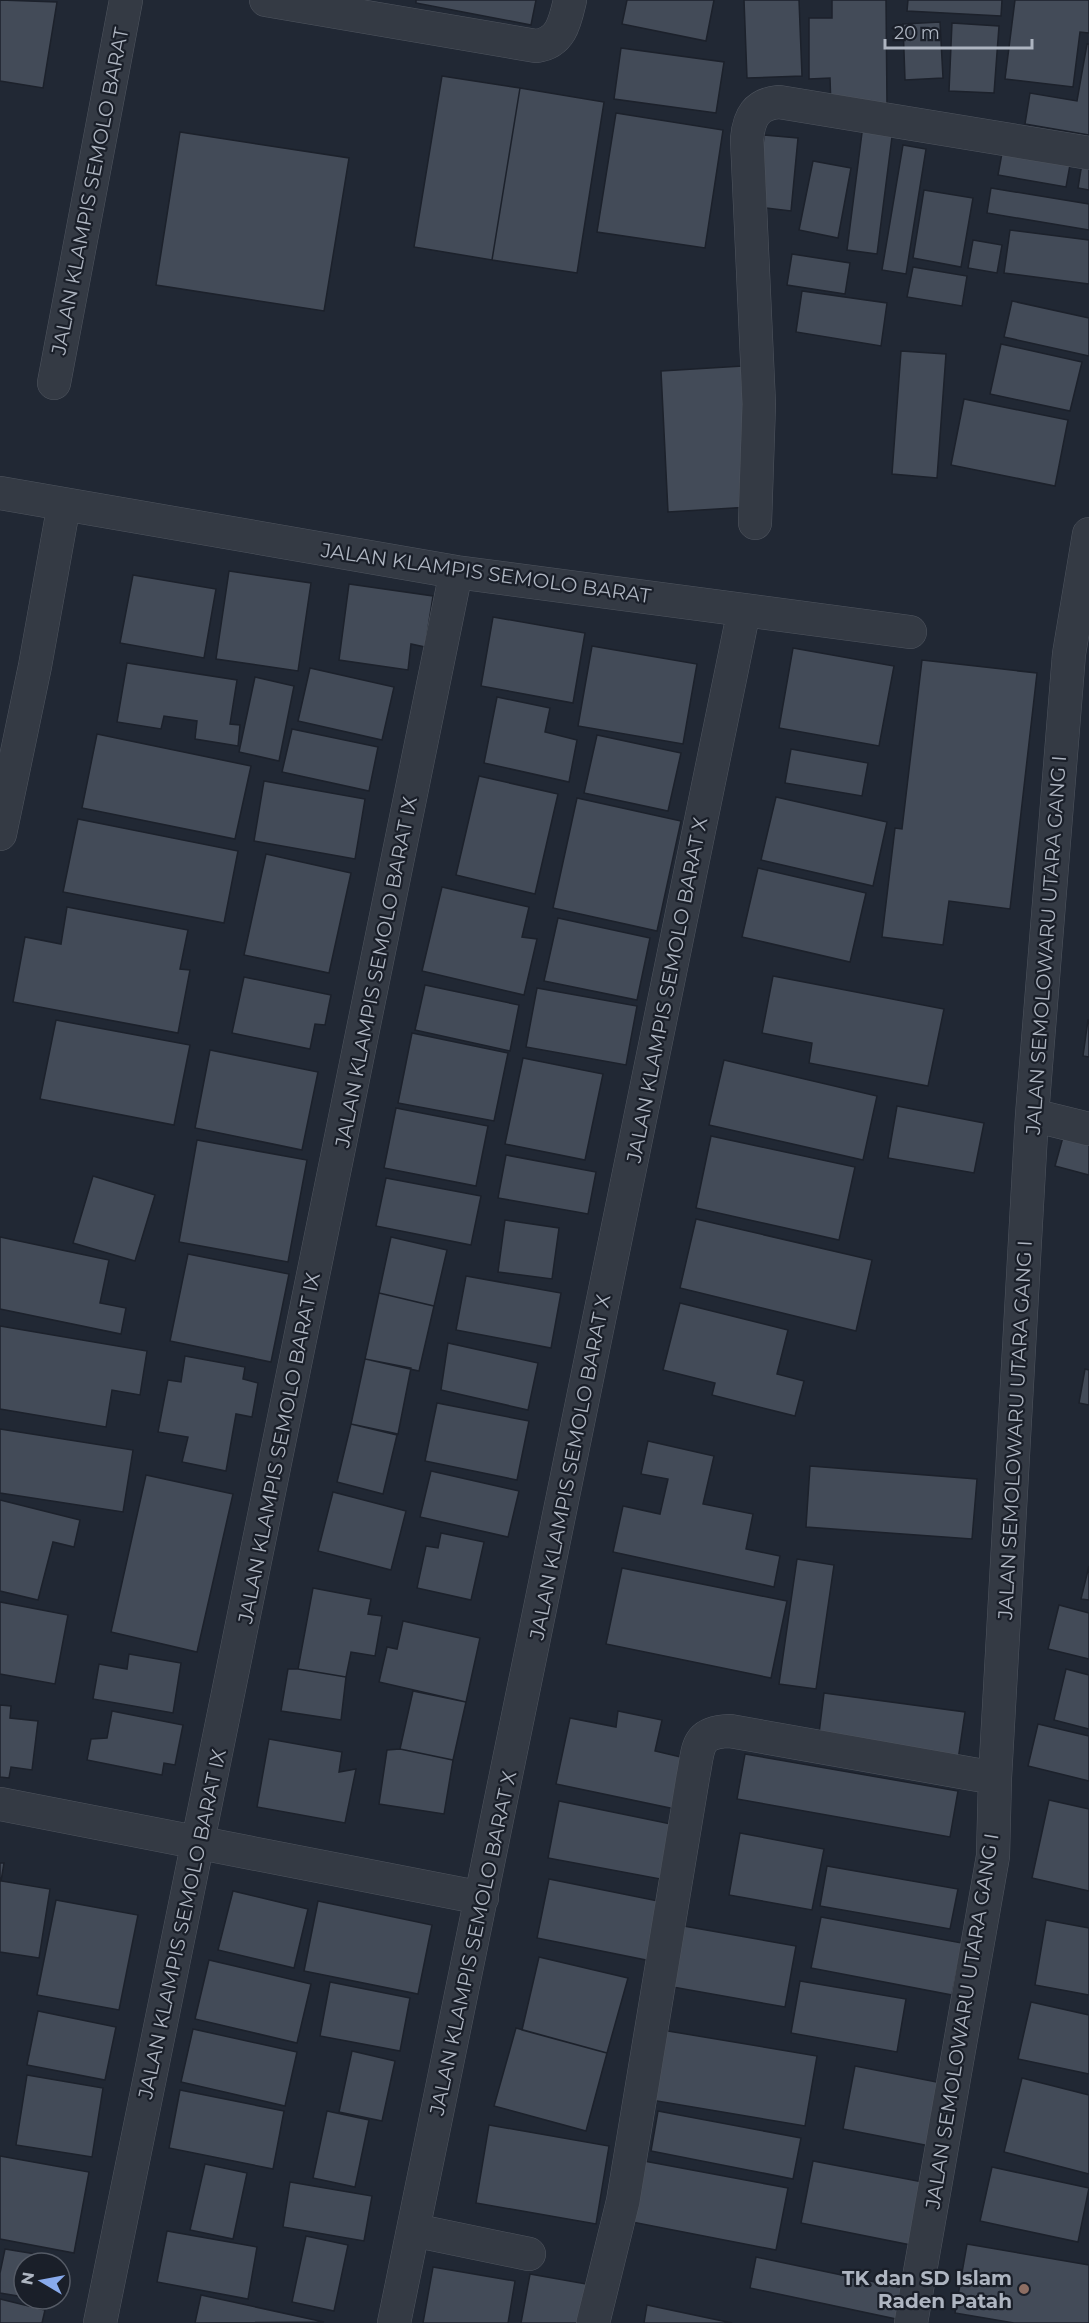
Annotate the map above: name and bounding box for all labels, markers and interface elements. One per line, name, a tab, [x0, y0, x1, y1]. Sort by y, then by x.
scale bar	[885, 12, 1032, 50]
text: 20 m	[894, 22, 940, 44]
street label: JALAN KLAMPIS SEMOLO BARAT	[46, 25, 134, 358]
street label: JALAN KLAMPIS SEMOLO BARAT	[319, 538, 653, 608]
street label: JALAN SEMOLOWARU UTARA GANG I	[1021, 755, 1071, 1136]
street label: JALAN KLAMPIS SEMOLO BARAT IX	[330, 795, 422, 1150]
street label: JALAN KLAMPIS SEMOLO BARAT X	[622, 815, 712, 1166]
street label: JALAN SEMOLOWARU UTARA GANG I	[993, 1240, 1037, 1621]
street label: JALAN KLAMPIS SEMOLO BARAT IX	[233, 1271, 325, 1626]
street label: JALAN KLAMPIS SEMOLO BARAT X	[525, 1292, 615, 1643]
street label: JALAN KLAMPIS SEMOLO BARAT IX	[133, 1747, 231, 2102]
street label: JALAN KLAMPIS SEMOLO BARAT X	[425, 1769, 521, 2118]
street label: JALAN SEMOLOWARU UTARA GANG I	[920, 1831, 1004, 2212]
north arrow	[12, 2251, 72, 2311]
place label: TK dan SD Islam Raden Patah	[842, 2266, 1012, 2313]
text: N	[17, 2270, 38, 2287]
marker: TK dan SD Islam Raden Patah	[1017, 2282, 1031, 2296]

